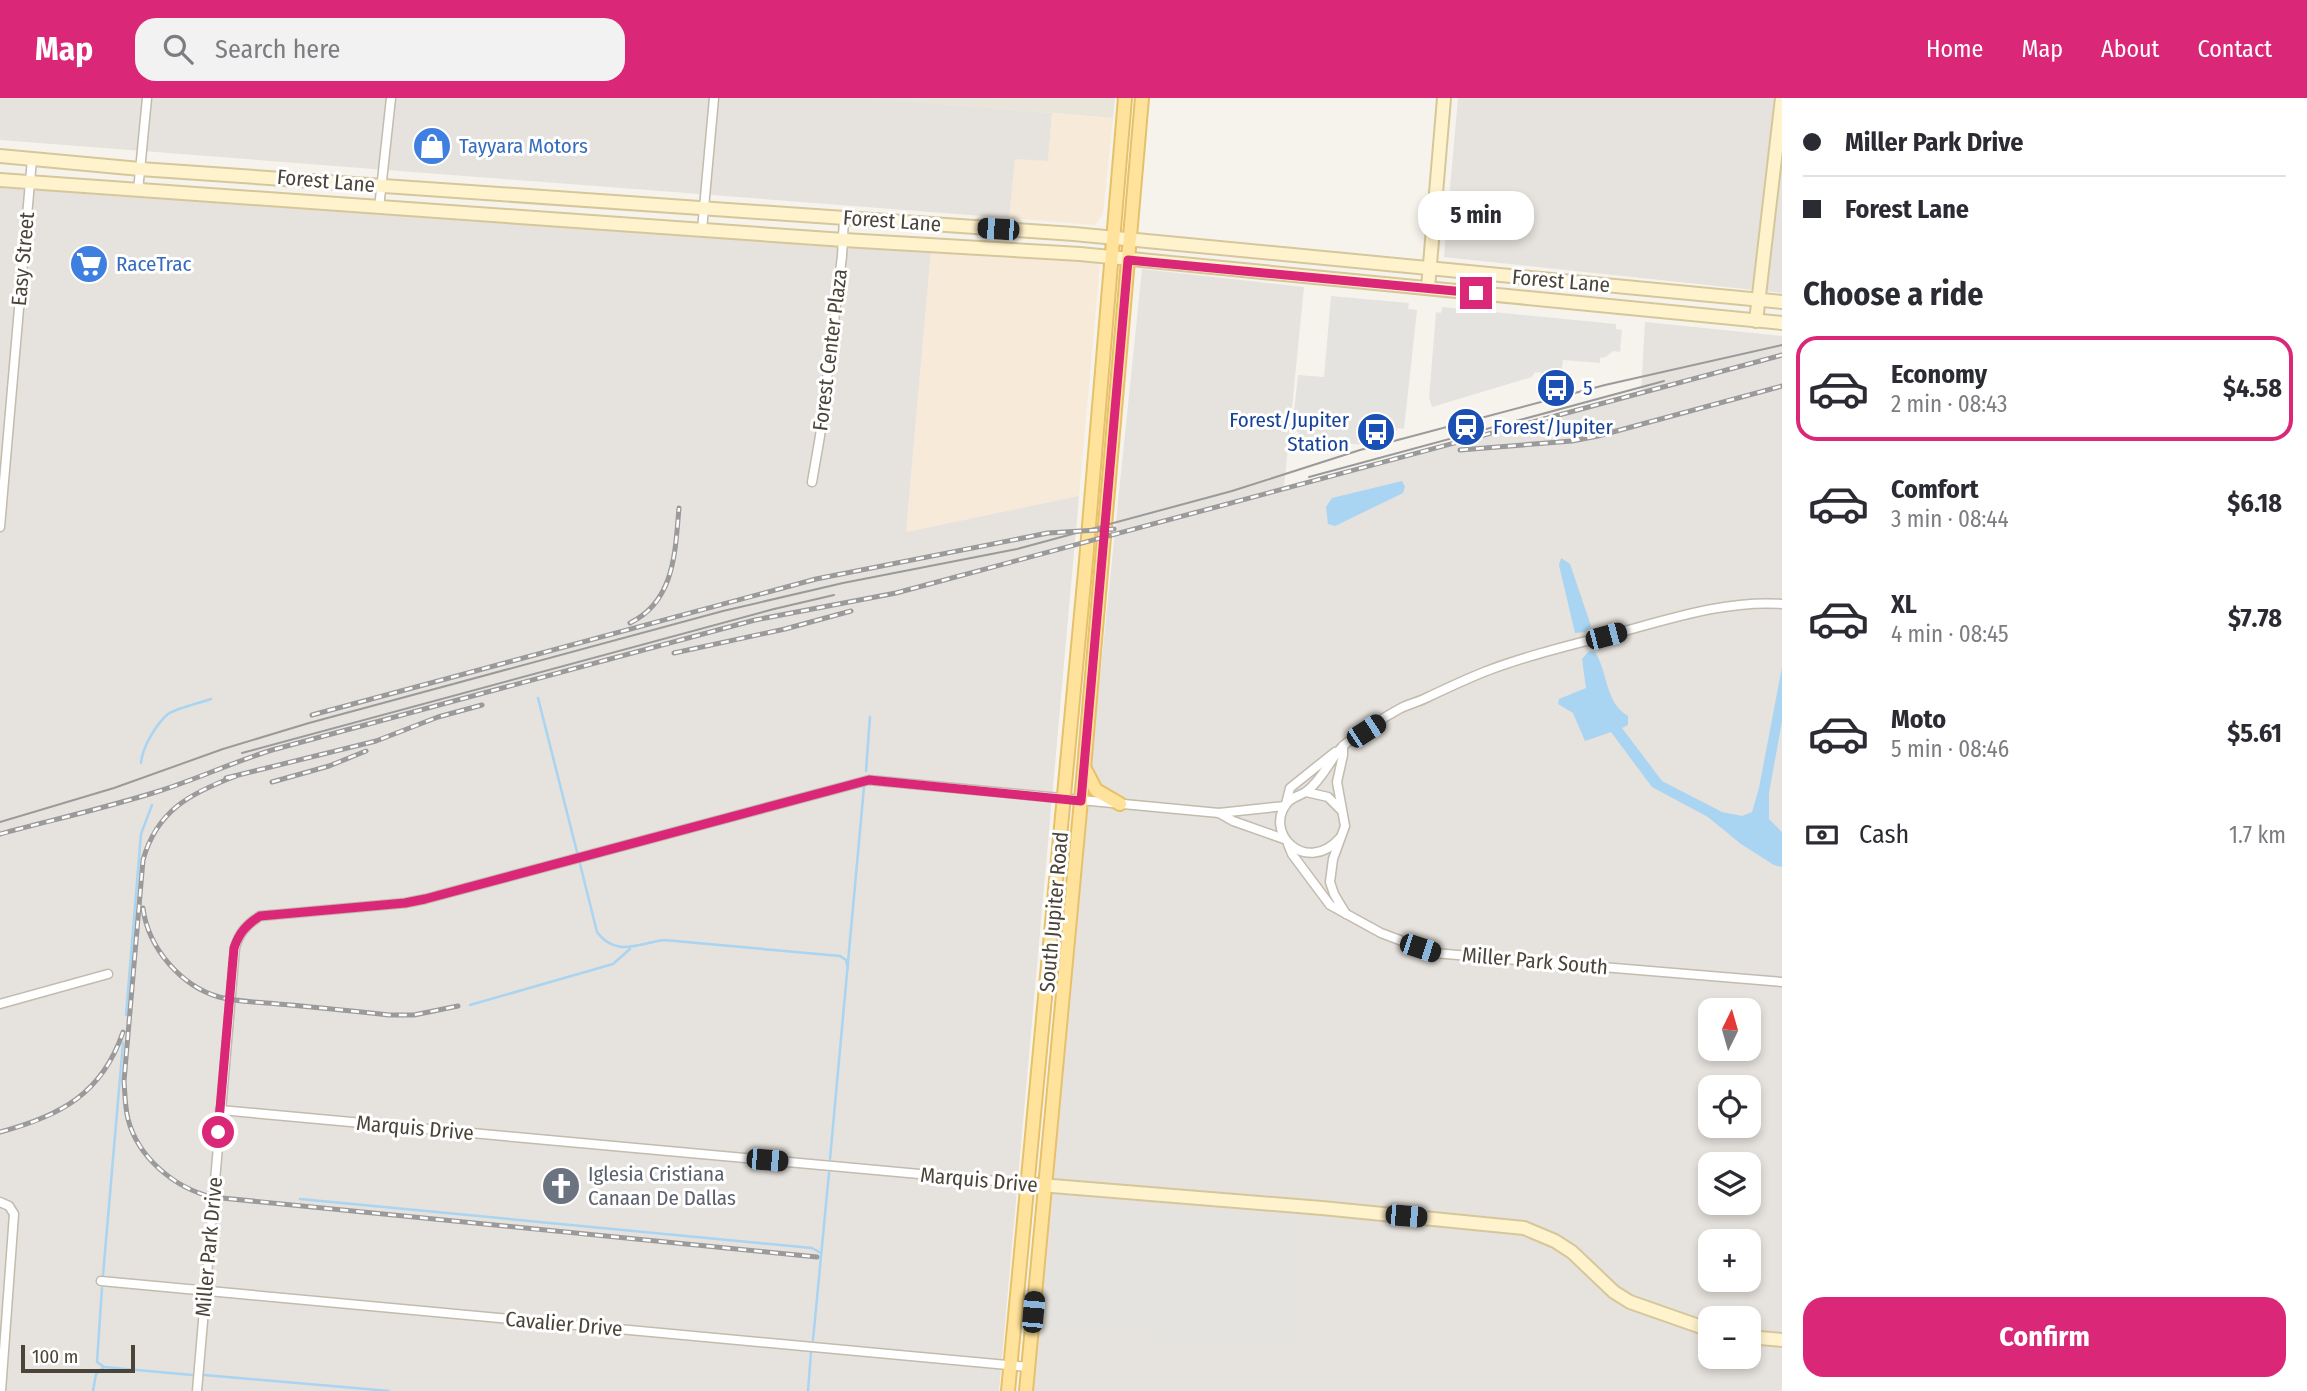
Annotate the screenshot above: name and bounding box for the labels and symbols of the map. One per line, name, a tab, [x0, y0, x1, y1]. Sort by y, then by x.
shop icon: Tayyara Motors	[411, 125, 453, 167]
place label: Tayyara Motors	[459, 133, 588, 159]
street label: Forest Lane	[276, 164, 376, 198]
callout: 5 min	[1418, 192, 1534, 240]
street label: Forest Lane	[842, 205, 942, 237]
street label: Easy Street	[6, 211, 40, 307]
car	[977, 217, 1020, 241]
supermarket icon: RaceTrac	[68, 243, 110, 285]
place label: RaceTrac	[116, 251, 192, 277]
street label: Forest Lane	[1511, 264, 1611, 298]
street label: Forest Center Plaza	[807, 267, 853, 433]
route end	[1460, 277, 1492, 309]
bus stop icon: 5	[1535, 367, 1577, 409]
place label: 5	[1583, 375, 1593, 401]
station icon: Forest/Jupiter	[1445, 406, 1487, 448]
place label: Forest/Jupiter Station	[1229, 407, 1350, 457]
bus stop icon: Forest/Jupiter Station	[1355, 411, 1397, 453]
place label: Forest/Jupiter	[1493, 414, 1613, 440]
car	[1583, 620, 1630, 652]
car	[1343, 711, 1390, 751]
street label: South Jupiter Road	[1034, 831, 1074, 993]
car	[1397, 932, 1444, 964]
street label: Miller Park South	[1461, 942, 1609, 980]
north arrow	[1698, 998, 1760, 1060]
street label: Marquis Drive	[355, 1110, 475, 1146]
route start	[202, 1116, 234, 1148]
car	[746, 1148, 789, 1172]
place label: Iglesia Cristiana Canaan De Dallas	[588, 1161, 736, 1211]
street label: Marquis Drive	[919, 1162, 1039, 1198]
church icon: Iglesia Cristiana Canaan De Dallas	[540, 1165, 582, 1207]
street label: Miller Park Drive	[190, 1176, 228, 1318]
car	[1385, 1204, 1428, 1228]
car	[1021, 1290, 1046, 1334]
street label: Cavalier Drive	[504, 1306, 624, 1342]
scale bar	[21, 1342, 135, 1374]

